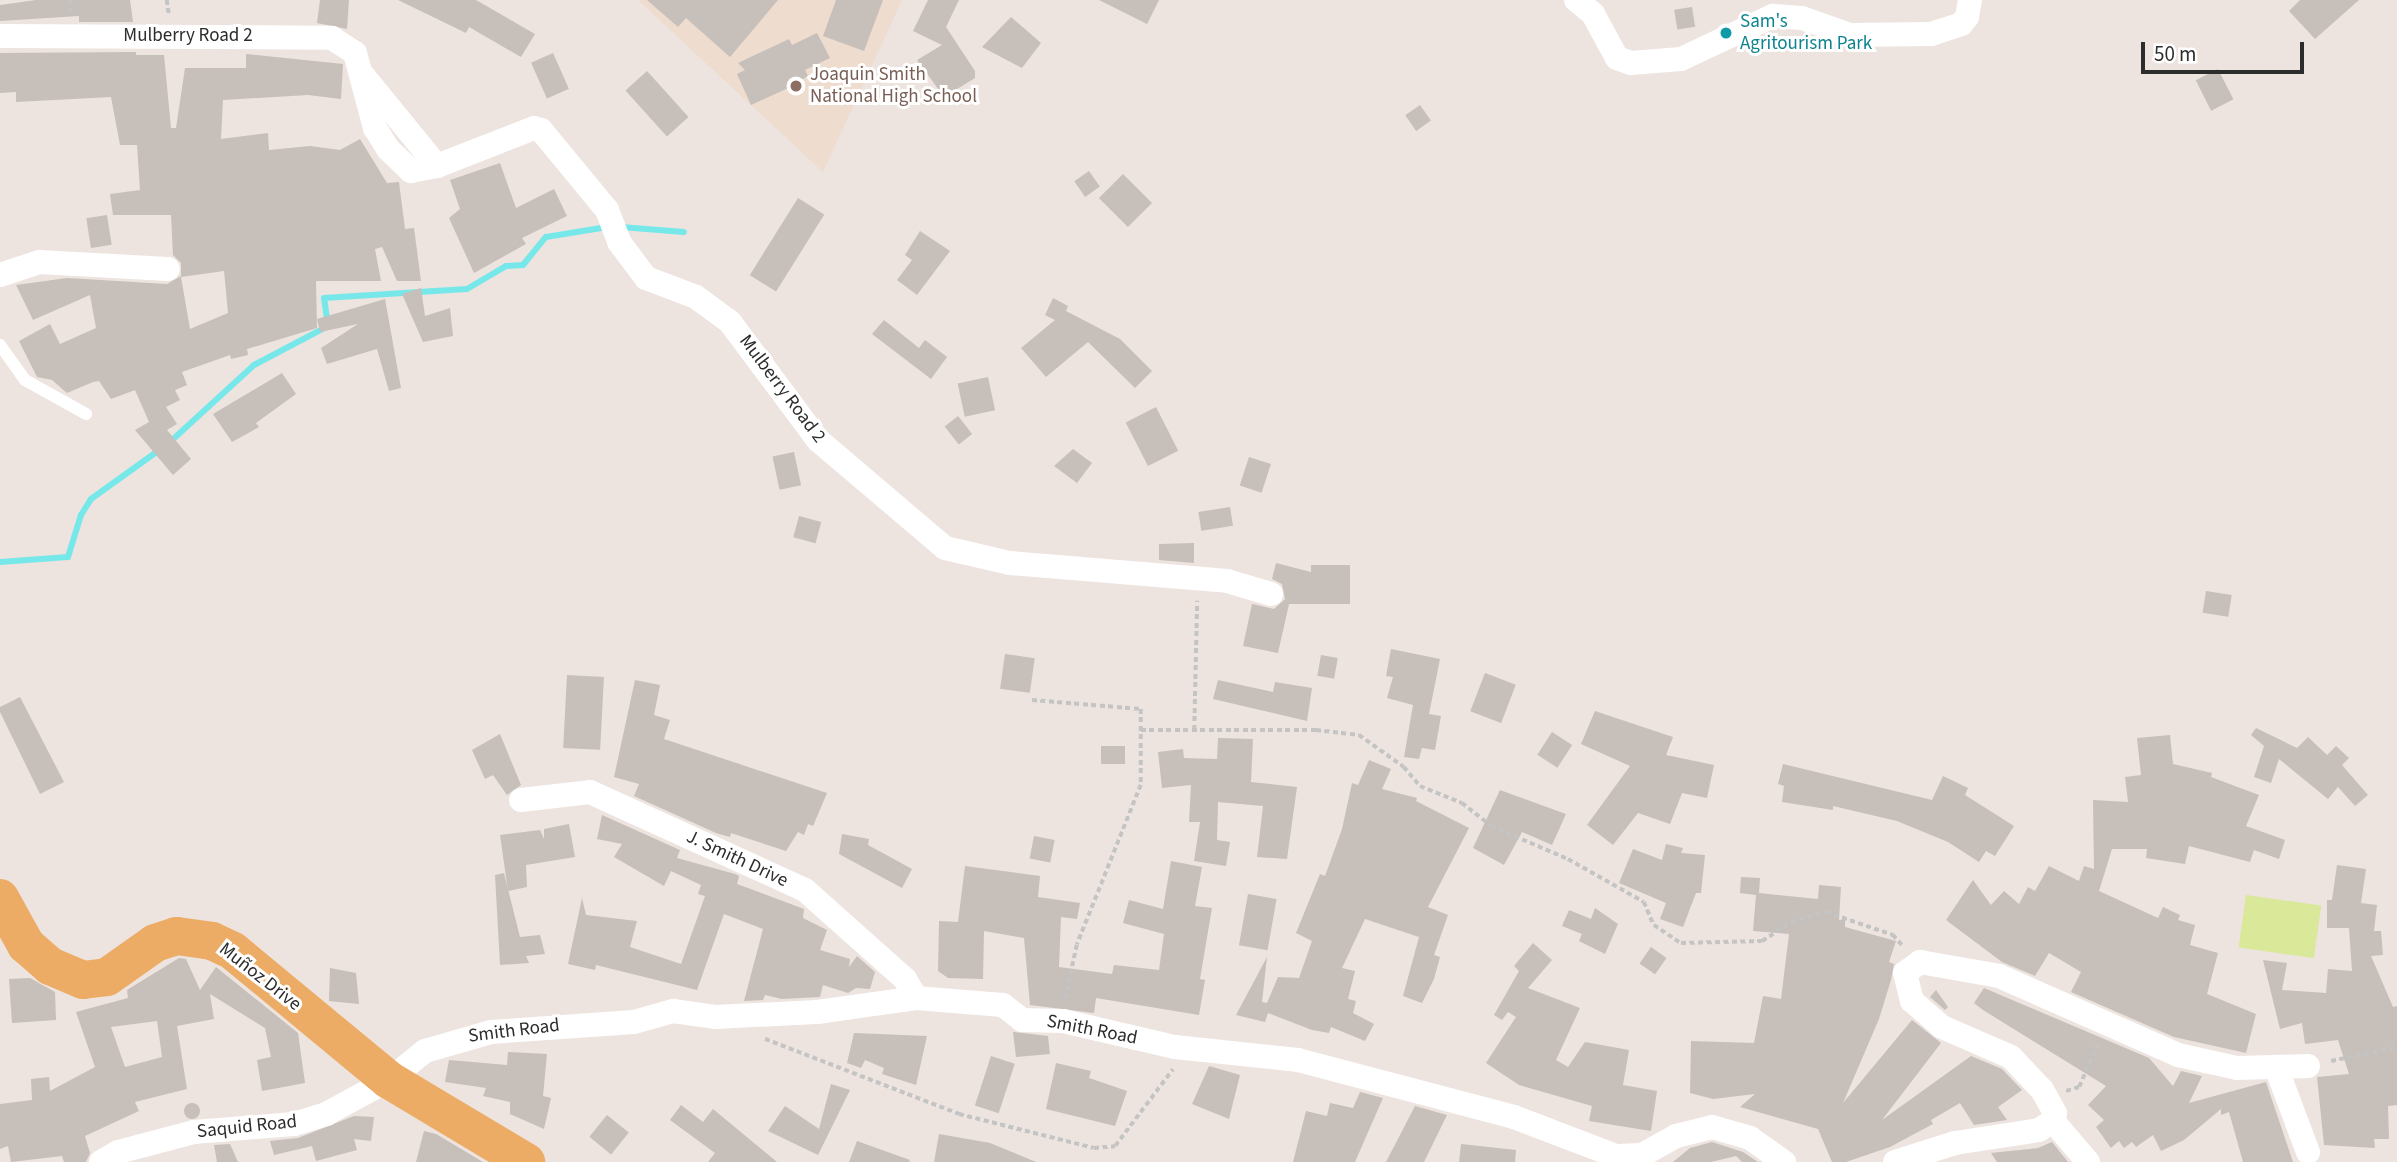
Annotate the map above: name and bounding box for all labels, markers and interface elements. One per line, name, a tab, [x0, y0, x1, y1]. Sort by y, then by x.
place label: Sam's Agritourism Park	[1740, 11, 1872, 55]
street label: Mulberry Road 2	[123, 25, 253, 47]
marker: Sam's Agritourism Park	[1718, 25, 1734, 41]
scale bar	[2145, 28, 2308, 72]
text: 50 m	[2154, 39, 2196, 69]
place label: Joaquin Smith National High School	[810, 64, 977, 108]
marker: Joaquin Smith National High School	[788, 78, 804, 94]
street label: Mulberry Road 2	[734, 331, 830, 447]
street label: J. Smith Drive	[683, 826, 791, 892]
street label: Muñoz Drive	[214, 938, 306, 1016]
street label: Smith Road	[1045, 1010, 1139, 1050]
street label: Smith Road	[467, 1014, 561, 1048]
street label: Saquid Road	[196, 1110, 298, 1144]

